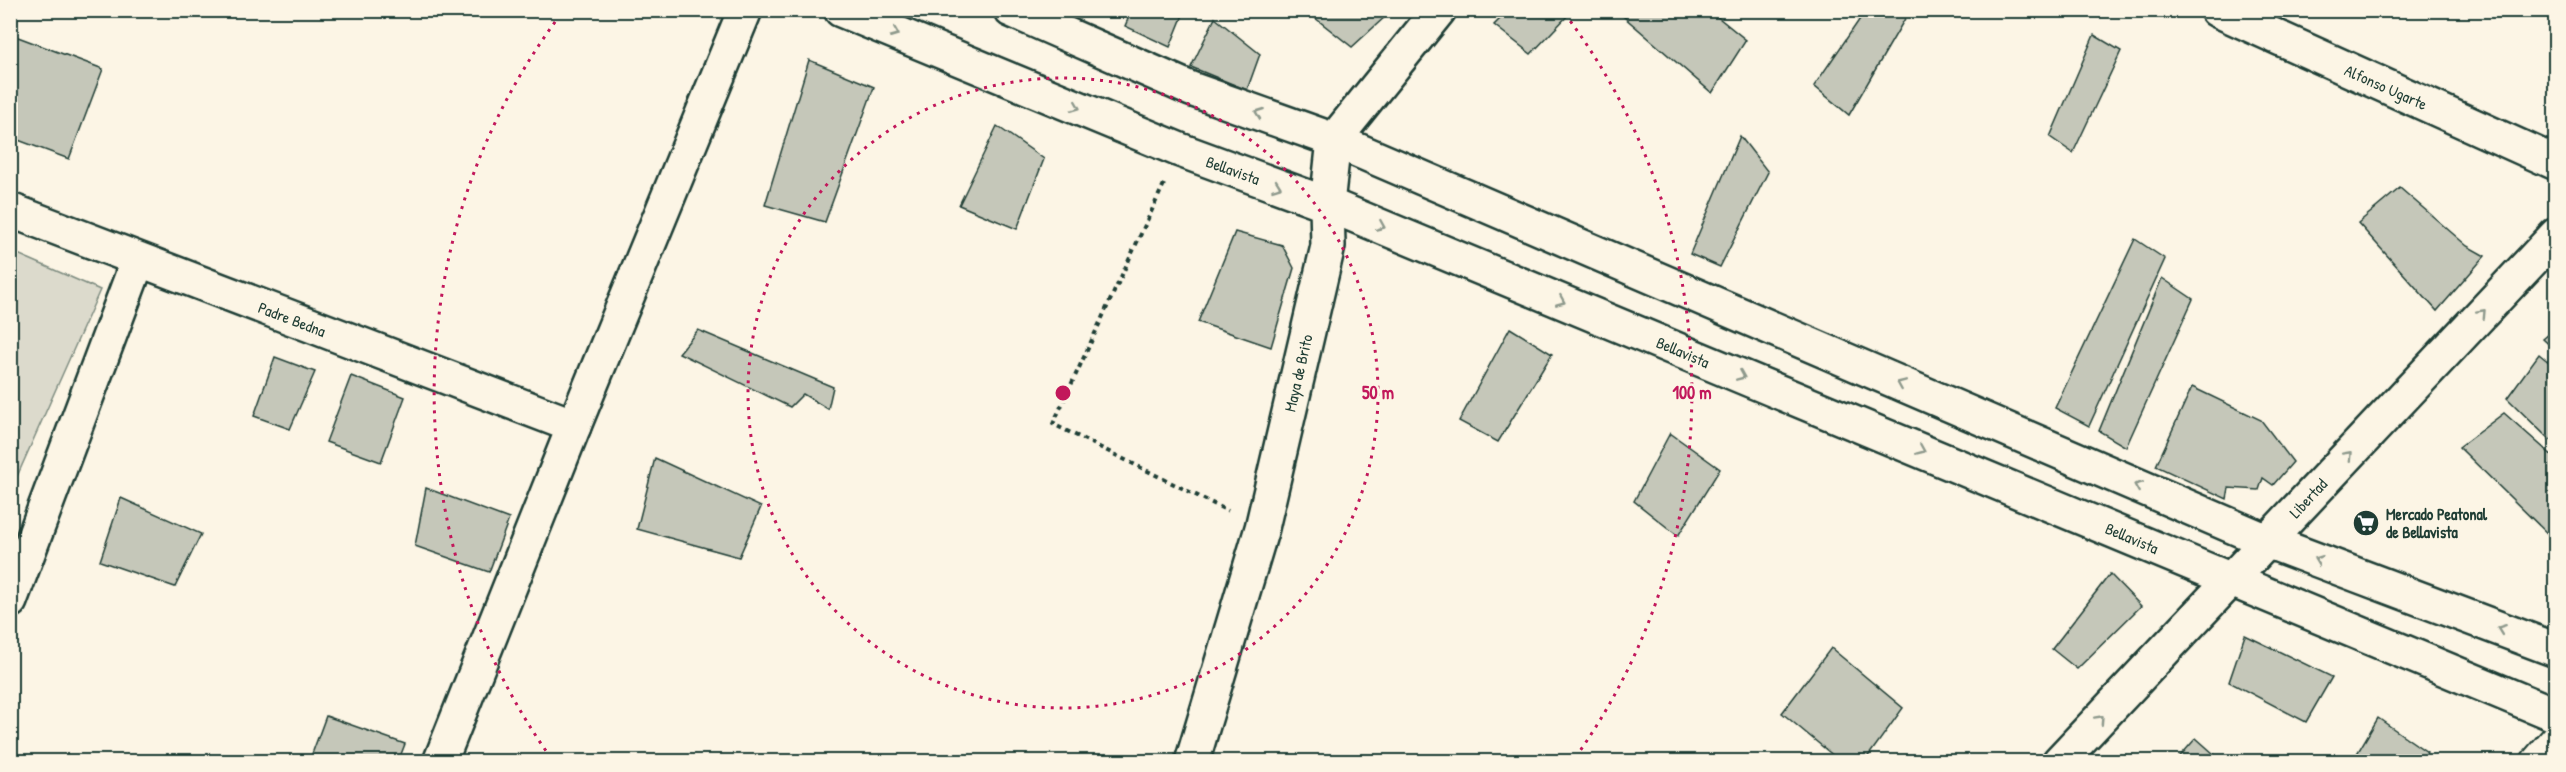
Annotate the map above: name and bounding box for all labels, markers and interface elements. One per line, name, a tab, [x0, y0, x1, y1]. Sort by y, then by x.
one-way arrow	[889, 26, 900, 38]
street label: Alfonso Ugarte	[2341, 59, 2431, 115]
one-way arrow	[1069, 100, 1080, 112]
one-way arrow	[1254, 108, 1265, 120]
street label: Bellavista	[1203, 150, 1263, 190]
one-way arrow	[1271, 178, 1282, 191]
one-way arrow	[1375, 219, 1386, 231]
one-way arrow	[1555, 294, 1566, 306]
street label: Padre Bedna	[255, 296, 329, 342]
one-way arrow	[2475, 309, 2486, 319]
street label: Bellavista	[1653, 331, 1713, 373]
street label: Maya de Brito	[1278, 332, 1318, 414]
one-way arrow	[1735, 369, 1746, 381]
one-way arrow	[1897, 379, 1908, 391]
text: 50 m	[1362, 380, 1394, 405]
text: 100 m	[1672, 380, 1712, 405]
centre of rings	[1053, 383, 1073, 403]
one-way arrow	[1915, 443, 1926, 455]
one-way arrow	[2341, 451, 2352, 462]
street label: Libertad	[2284, 473, 2332, 523]
one-way arrow	[2134, 481, 2145, 493]
place label: Mercado Peatonal de Bellavista	[2386, 503, 2488, 543]
supermarket icon: Mercado Peatonal de Bellavista	[2351, 508, 2381, 538]
street label: Bellavista	[2102, 517, 2162, 559]
one-way arrow	[2314, 555, 2324, 568]
one-way arrow	[2496, 624, 2507, 636]
one-way arrow	[2092, 715, 2103, 726]

